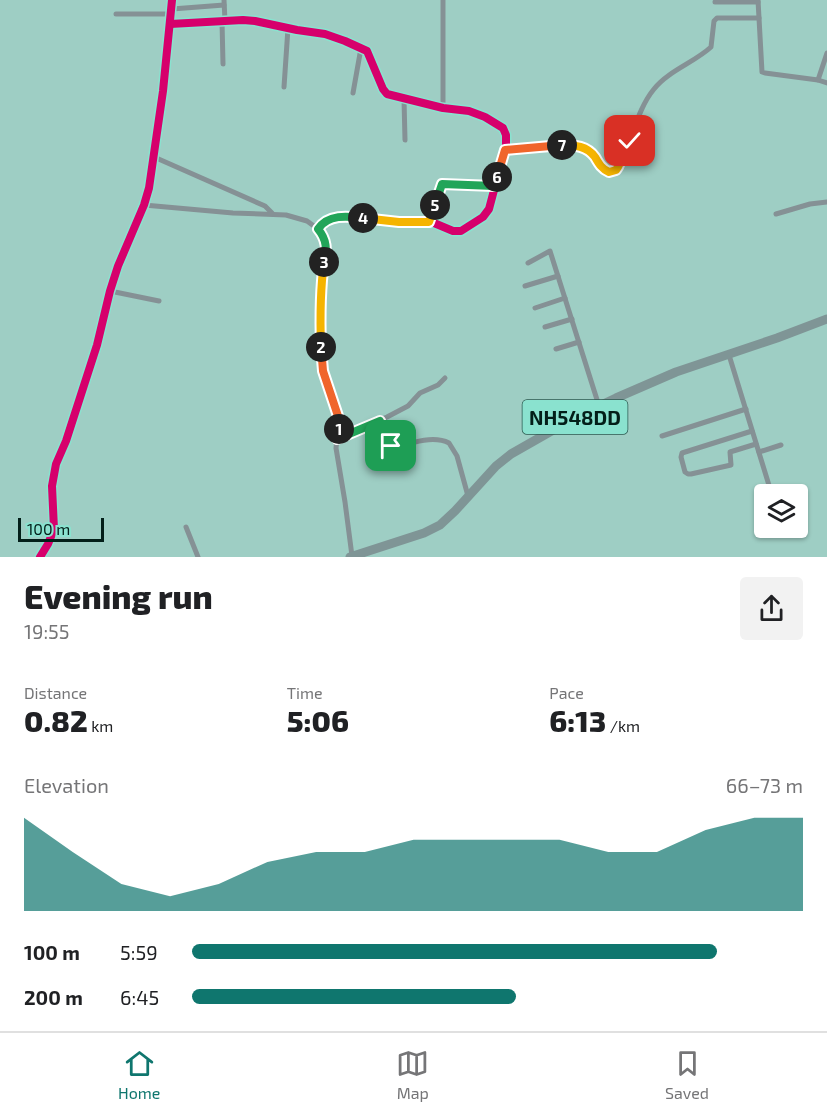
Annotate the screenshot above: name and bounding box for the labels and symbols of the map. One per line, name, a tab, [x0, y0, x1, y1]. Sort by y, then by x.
pin	[604, 115, 655, 166]
pin: 7	[547, 130, 577, 160]
pin: 6	[482, 162, 512, 192]
pin: 5	[420, 190, 450, 220]
pin: 4	[348, 203, 378, 233]
pin: 3	[309, 247, 339, 277]
pin: 2	[306, 332, 336, 362]
road number: NH548DD	[522, 400, 628, 434]
pin: 1	[324, 414, 354, 444]
pin	[365, 420, 416, 471]
scale bar	[18, 515, 104, 542]

